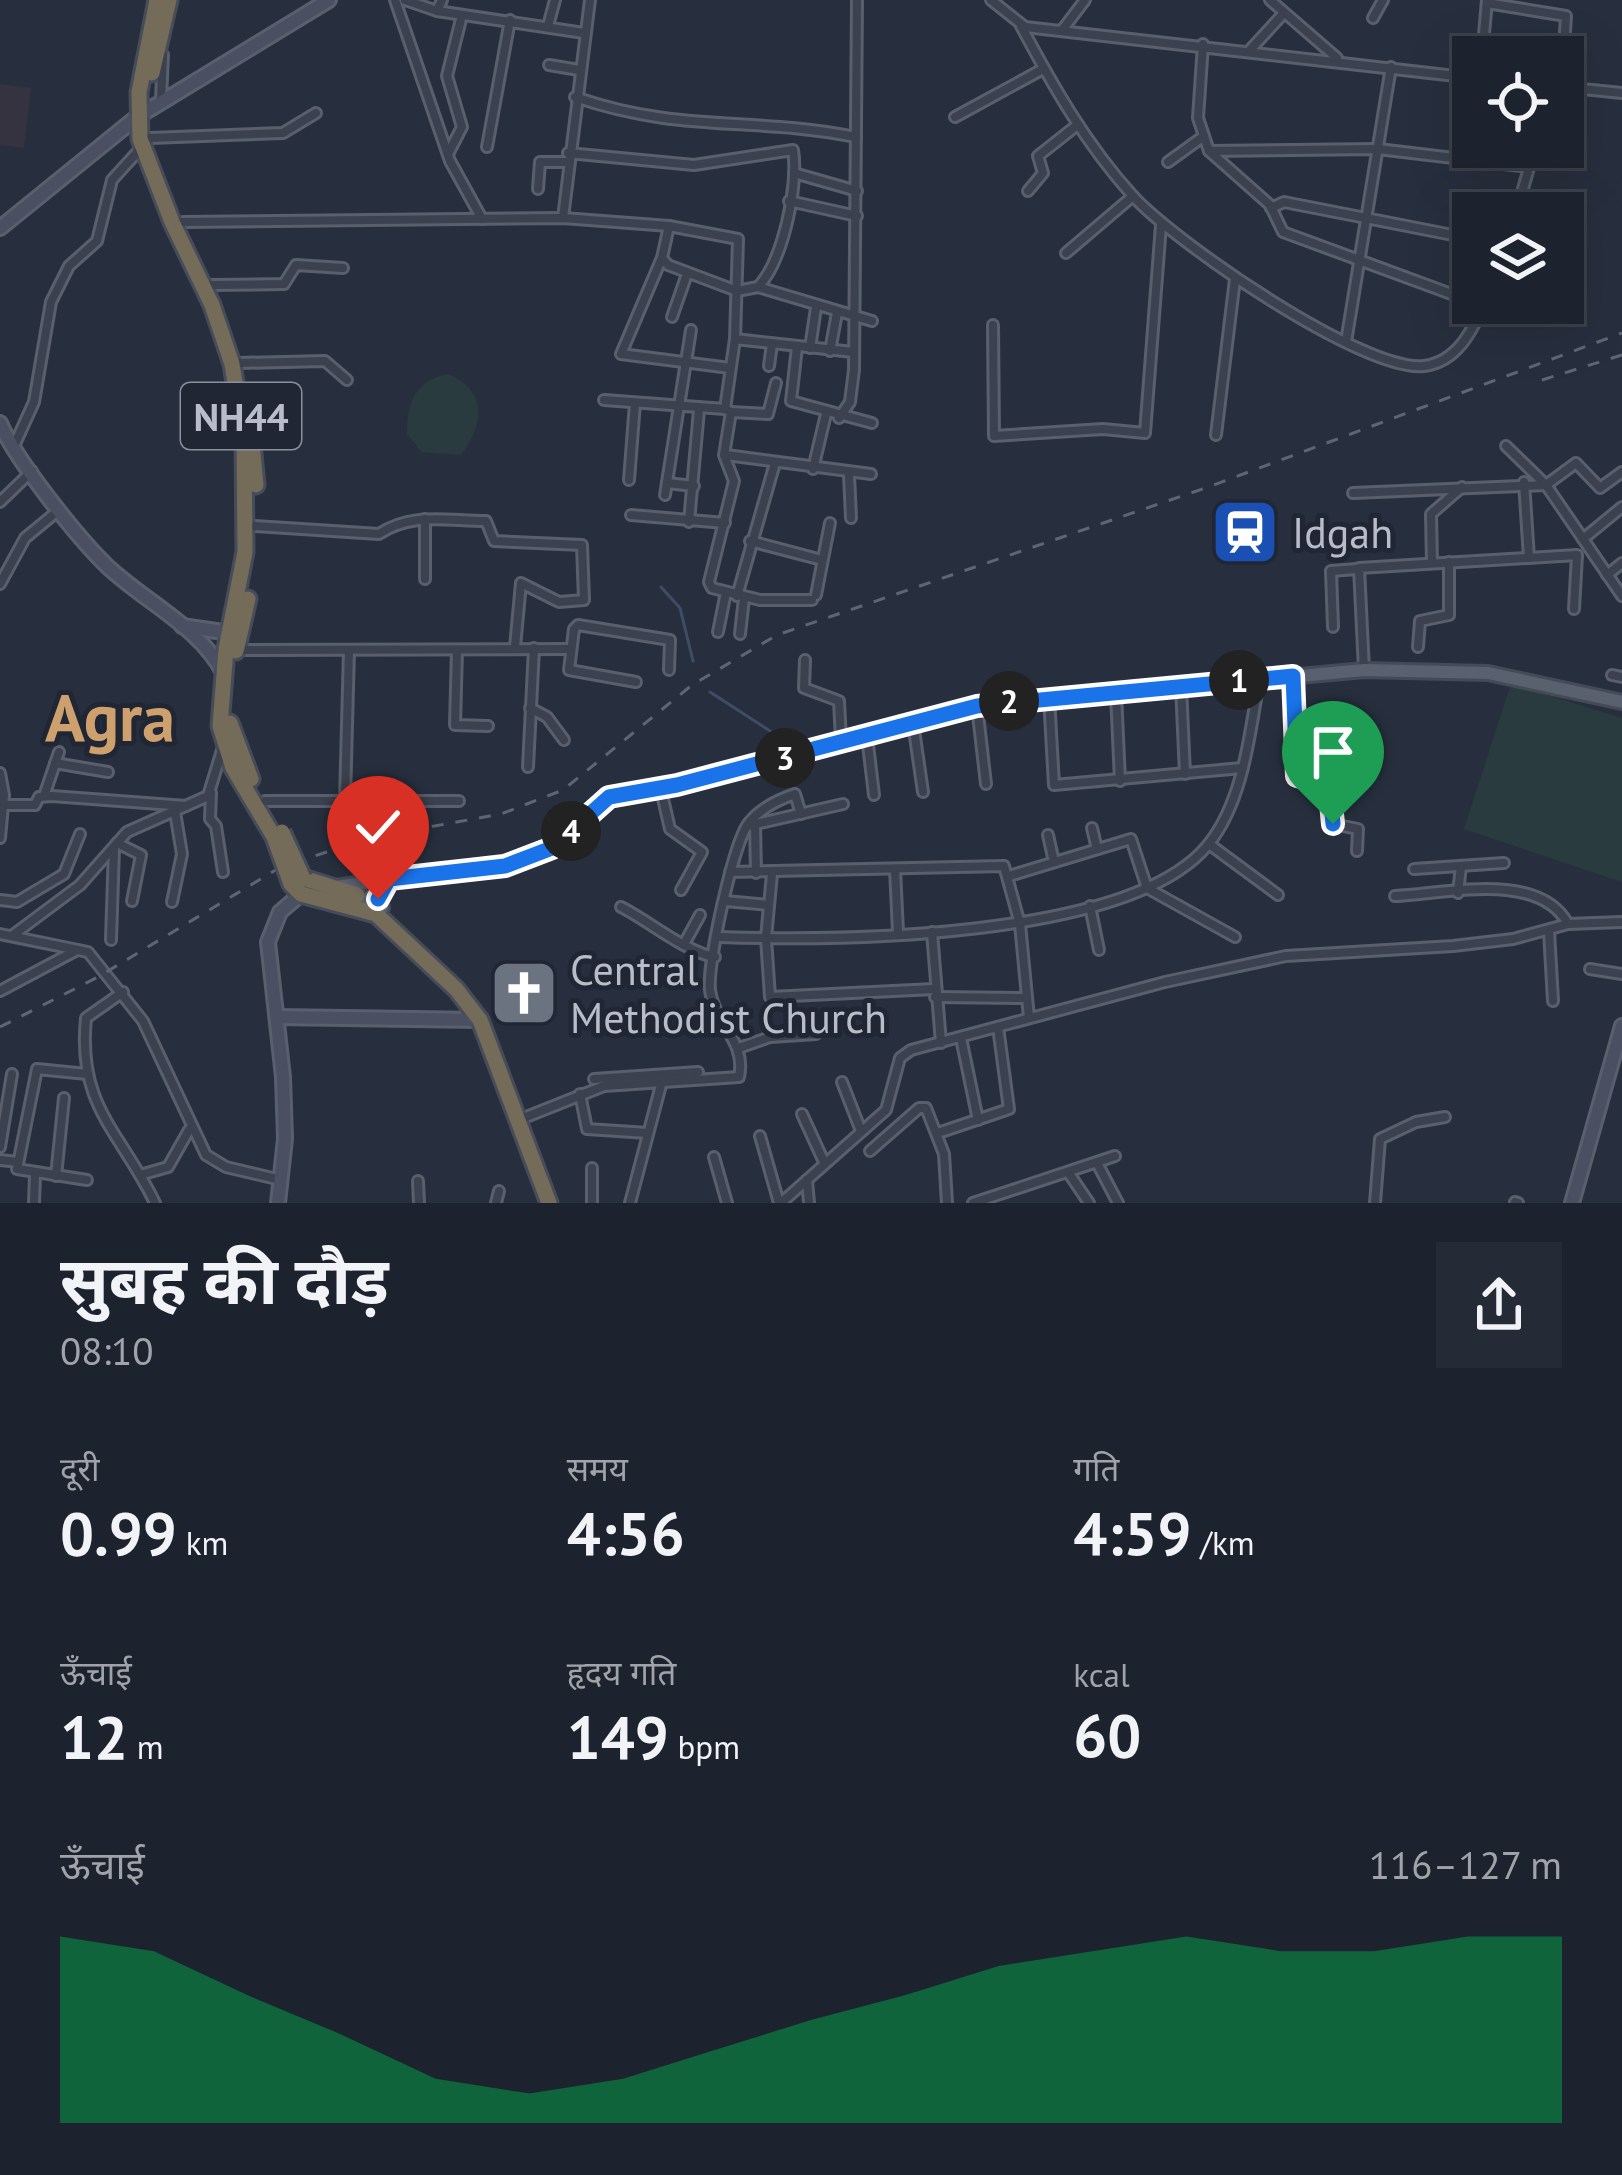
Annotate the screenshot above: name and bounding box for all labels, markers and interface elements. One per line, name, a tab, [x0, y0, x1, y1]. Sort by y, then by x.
map controls	[1452, 36, 1584, 324]
button: locate	[1452, 36, 1584, 168]
button: layers	[1452, 192, 1584, 324]
road number: NH44	[181, 383, 301, 449]
station icon: Idgah	[1210, 497, 1280, 567]
place label: Idgah	[1292, 505, 1393, 560]
pin: 1	[1209, 650, 1269, 710]
text: 1	[1230, 658, 1248, 701]
pin: 2	[979, 671, 1039, 731]
district label: Agra	[45, 674, 175, 759]
text: 2	[1000, 679, 1018, 722]
pin	[1282, 701, 1384, 824]
icon: arrive	[1300, 719, 1366, 785]
pin: 3	[755, 728, 815, 788]
text: 3	[776, 736, 794, 779]
pin	[327, 776, 429, 899]
icon: check	[345, 794, 411, 860]
pin: 4	[541, 801, 601, 861]
text: 4	[562, 809, 580, 852]
place label: Central Methodist Church	[570, 942, 887, 1045]
church icon: Central Methodist Church	[489, 958, 559, 1028]
text: सुबह की दौड़	[60, 1237, 389, 1322]
button: share	[1436, 1242, 1562, 1368]
text: 08:10	[60, 1325, 154, 1376]
text: दूरी	[60, 1447, 100, 1490]
text: समय	[567, 1447, 628, 1490]
text: गति	[1073, 1447, 1119, 1490]
text: 0.99	[60, 1494, 177, 1572]
text: 4:56	[567, 1494, 685, 1572]
text: 4:59	[1073, 1494, 1192, 1572]
text: km	[177, 1521, 228, 1564]
text: /km	[1192, 1521, 1255, 1564]
text: ऊँचाई	[60, 1651, 132, 1694]
text: हृदय गति	[567, 1651, 676, 1694]
text: kcal	[1073, 1653, 1130, 1696]
text: 60	[1073, 1696, 1141, 1774]
text: 12	[60, 1698, 128, 1776]
text: 149	[567, 1698, 669, 1776]
text: m	[128, 1725, 164, 1768]
text: bpm	[669, 1725, 740, 1768]
text: ऊँचाई	[60, 1839, 145, 1890]
text: 116–127 m	[1369, 1839, 1562, 1890]

